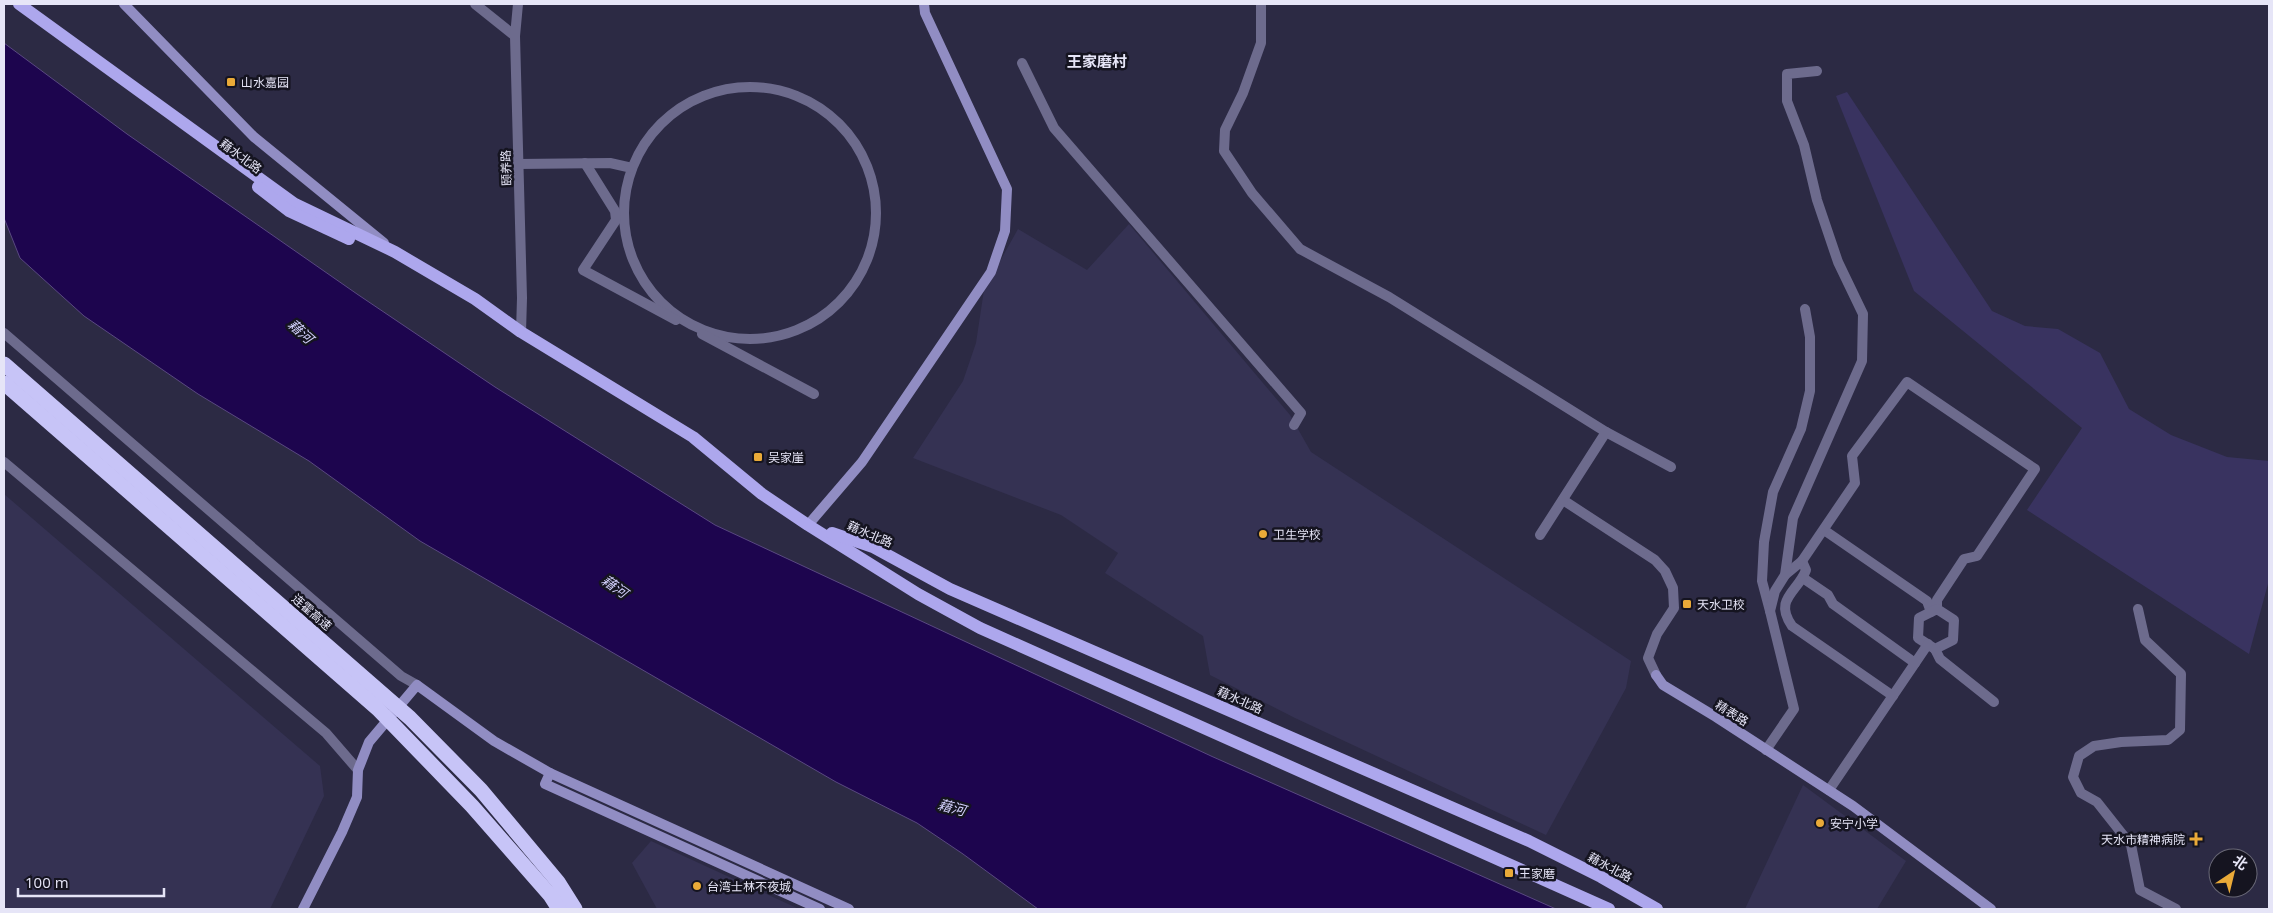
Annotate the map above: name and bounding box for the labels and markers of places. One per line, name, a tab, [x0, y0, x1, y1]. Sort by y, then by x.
place label: 山水嘉园	[241, 74, 289, 91]
marker: 山水嘉园	[225, 76, 237, 88]
place label: 吴家崖	[768, 449, 804, 466]
marker: 吴家崖	[752, 451, 764, 463]
place label: 卫生学校	[1273, 526, 1321, 543]
marker: 卫生学校	[1257, 528, 1269, 540]
place label: 天水卫校	[1697, 596, 1745, 613]
marker: 天水卫校	[1681, 598, 1693, 610]
place label: 安宁小学	[1830, 815, 1878, 832]
marker: 安宁小学	[1814, 817, 1826, 829]
place label: 天水市精神病院	[2101, 831, 2185, 848]
marker: 天水市精神病院	[2189, 832, 2203, 846]
place label: 王家磨	[1519, 865, 1555, 882]
marker: 王家磨	[1503, 867, 1515, 879]
place label: 台湾士林不夜城	[707, 878, 791, 895]
marker: 台湾士林不夜城	[691, 880, 703, 892]

